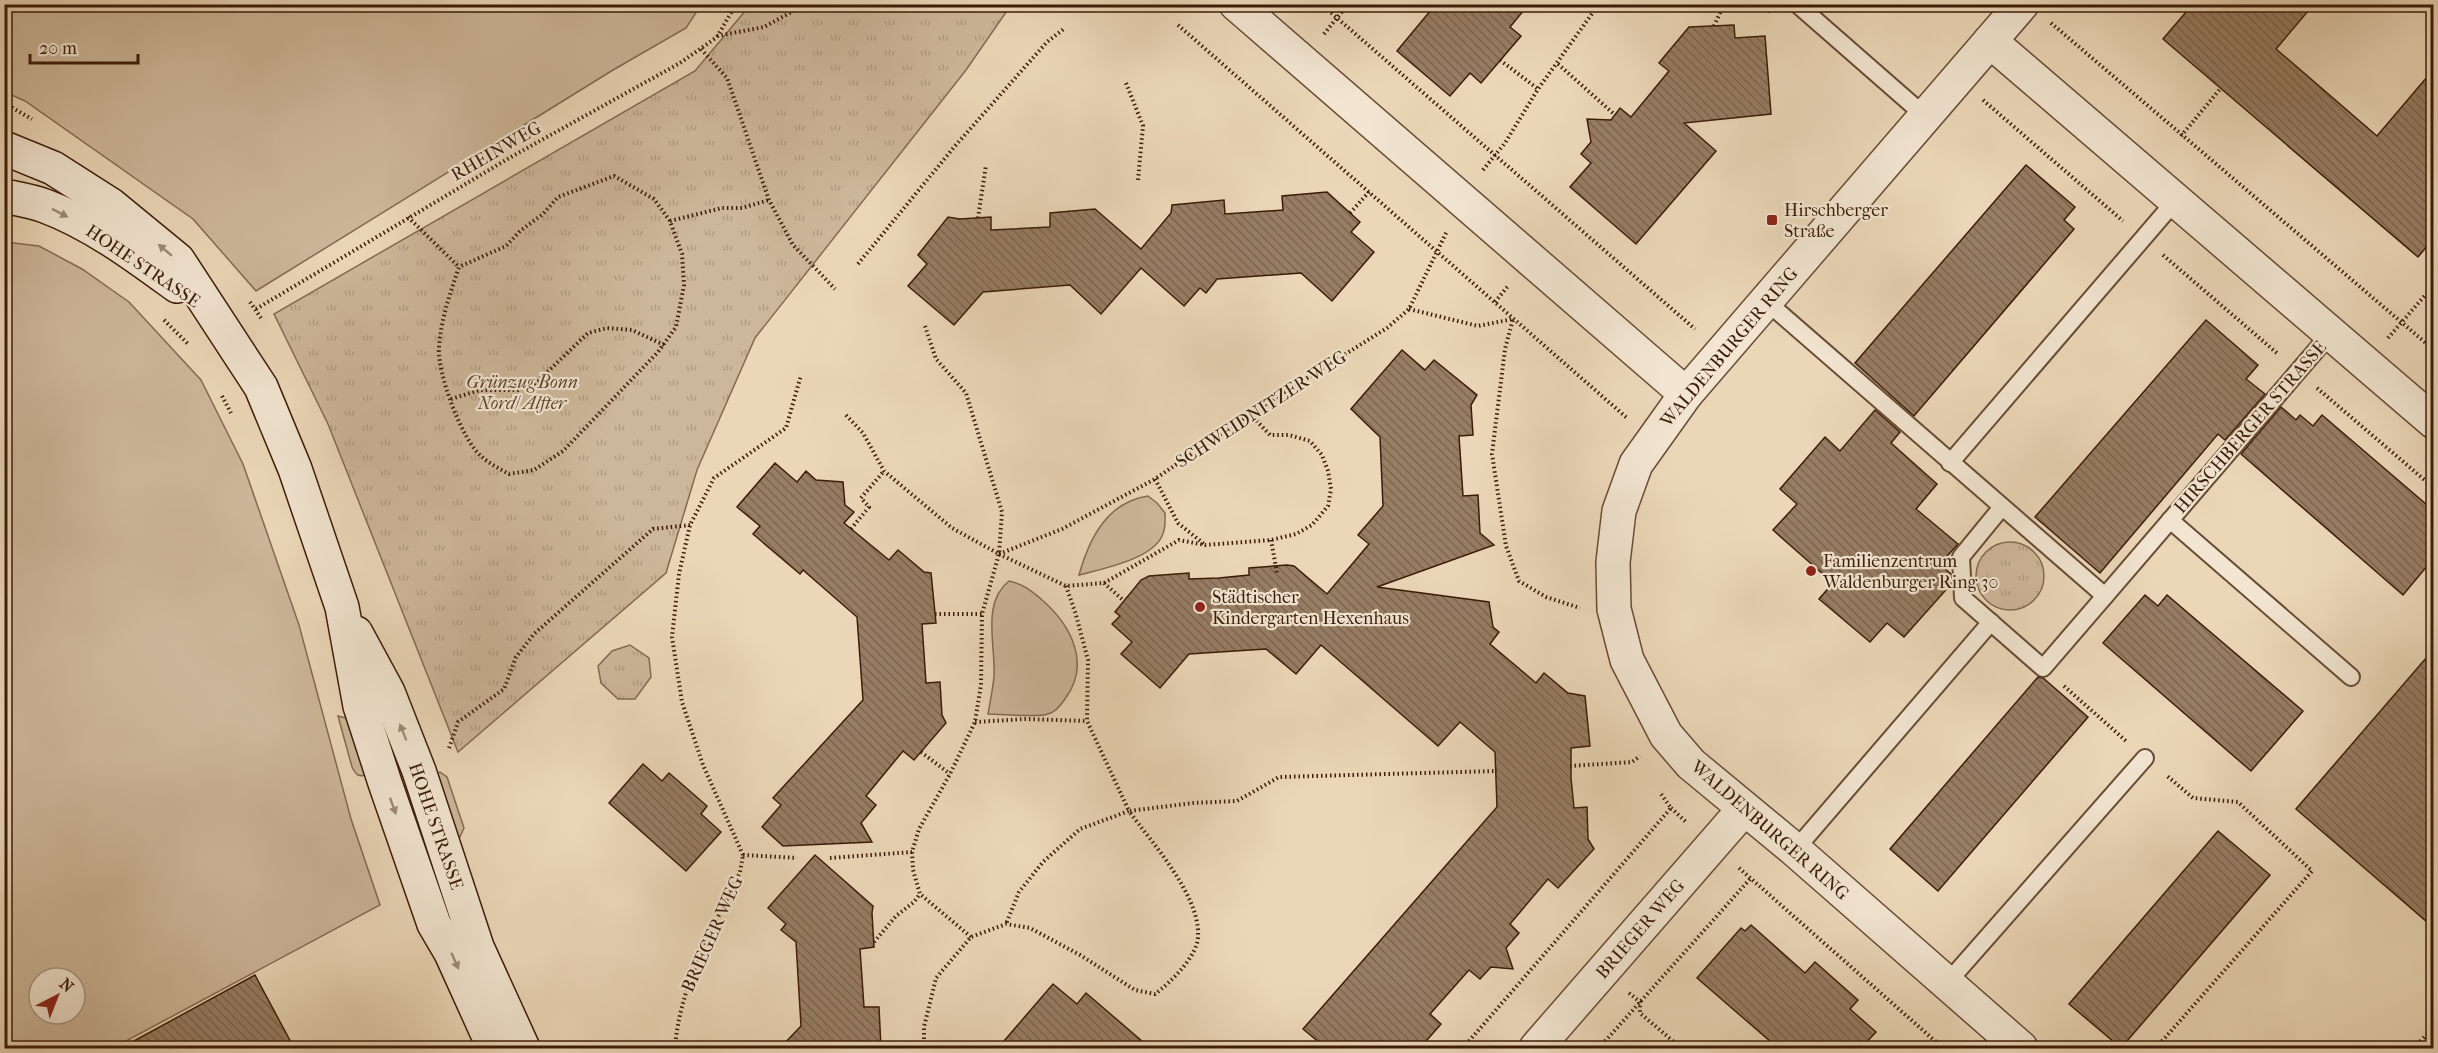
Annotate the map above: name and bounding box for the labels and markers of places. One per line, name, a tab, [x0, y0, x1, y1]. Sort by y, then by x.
place label: Hirschberger Straße	[1784, 200, 1888, 242]
marker: Hirschberger Straße	[1765, 213, 1779, 227]
place label: Familienzentrum Waldenburger Ring 30	[1822, 551, 1998, 593]
marker: Familienzentrum Waldenburger Ring 30	[1804, 564, 1818, 578]
place label: Städtischer Kindergarten Hexenhaus	[1212, 587, 1409, 629]
marker: Städtischer Kindergarten Hexenhaus	[1193, 600, 1207, 614]

